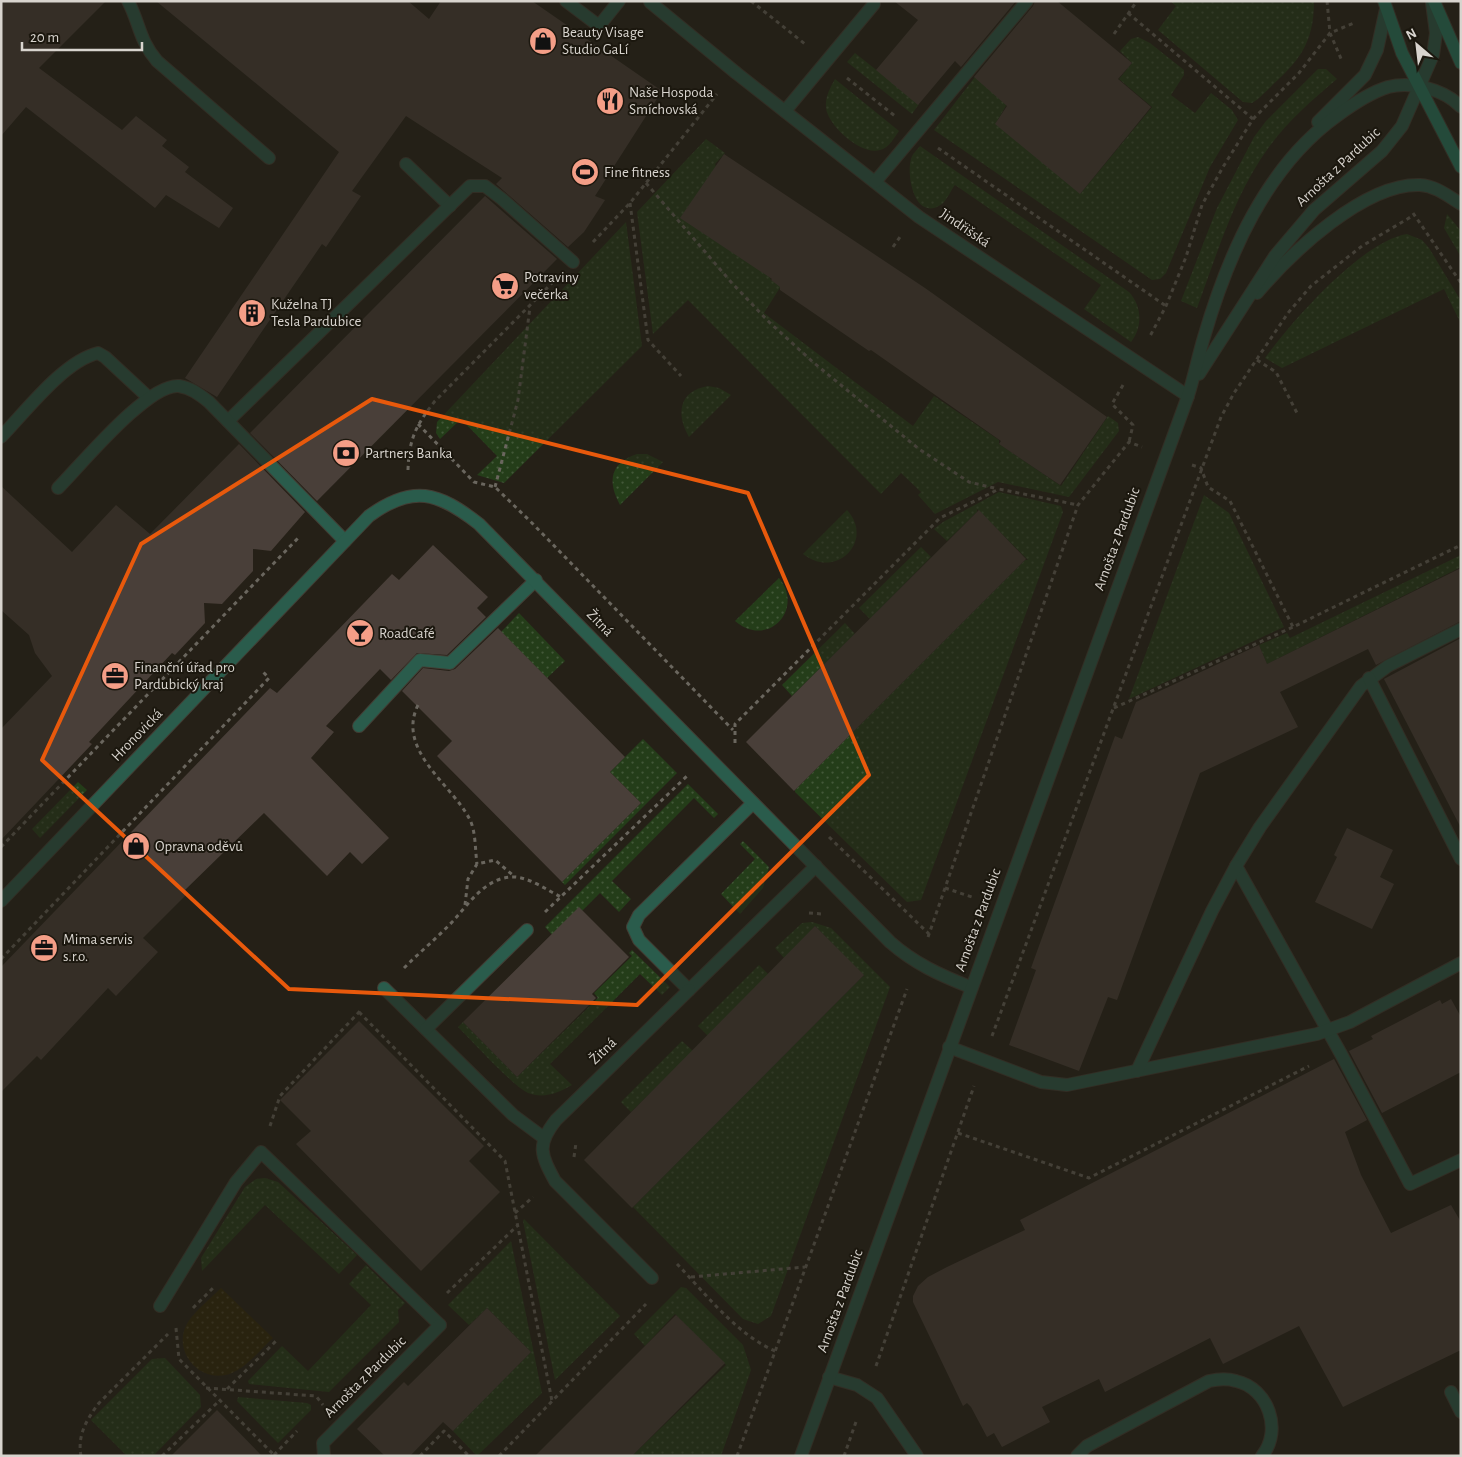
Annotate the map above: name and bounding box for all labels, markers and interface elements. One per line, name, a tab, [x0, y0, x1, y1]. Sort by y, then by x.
scale bar	[22, 20, 142, 52]
north arrow	[1392, 20, 1442, 70]
place label: Beauty Visage Studio GaLí	[562, 25, 644, 57]
shop icon: Beauty Visage Studio GaLí	[528, 26, 558, 56]
text: N	[1404, 26, 1419, 43]
text: 20 m	[30, 30, 59, 45]
place label: Naše Hospoda Smíchovská	[629, 85, 713, 117]
restaurant icon: Naše Hospoda Smíchovská	[595, 86, 625, 116]
street label: Arnošta z Pardubic	[1293, 124, 1383, 209]
sports icon: Fine fitness	[570, 157, 600, 187]
place label: Fine fitness	[604, 165, 670, 180]
street label: Jindřišská	[937, 206, 993, 250]
place label: Potraviny večerka	[524, 270, 579, 302]
supermarket icon: Potraviny večerka	[490, 271, 520, 301]
place label: Kuželna TJ Tesla Pardubice	[271, 297, 361, 329]
building icon: Kuželna TJ Tesla Pardubice	[237, 298, 267, 328]
bank icon: Partners Banka	[331, 438, 361, 468]
place label: Partners Banka	[365, 446, 452, 461]
street label: Arnošta z Pardubic	[1091, 485, 1143, 593]
street label: Žitná	[584, 606, 617, 639]
bar icon: RoadCafé	[345, 618, 375, 648]
place label: RoadCafé	[379, 626, 435, 641]
place label: Finanční úřad pro Pardubický kraj	[134, 660, 235, 692]
office icon: Finanční úřad pro Pardubický kraj	[100, 661, 130, 691]
street label: Hronovická	[109, 706, 165, 764]
shop icon: Opravna oděvů	[121, 831, 151, 861]
place label: Opravna oděvů	[155, 839, 243, 854]
street label: Arnošta z Pardubic	[952, 866, 1004, 974]
place label: Mima servis s.r.o.	[63, 932, 133, 964]
office icon: Mima servis s.r.o.	[29, 933, 59, 963]
street label: Žitná	[586, 1034, 619, 1067]
street label: Arnošta z Pardubic	[814, 1247, 866, 1355]
street label: Arnošta z Pardubic	[321, 1333, 409, 1421]

